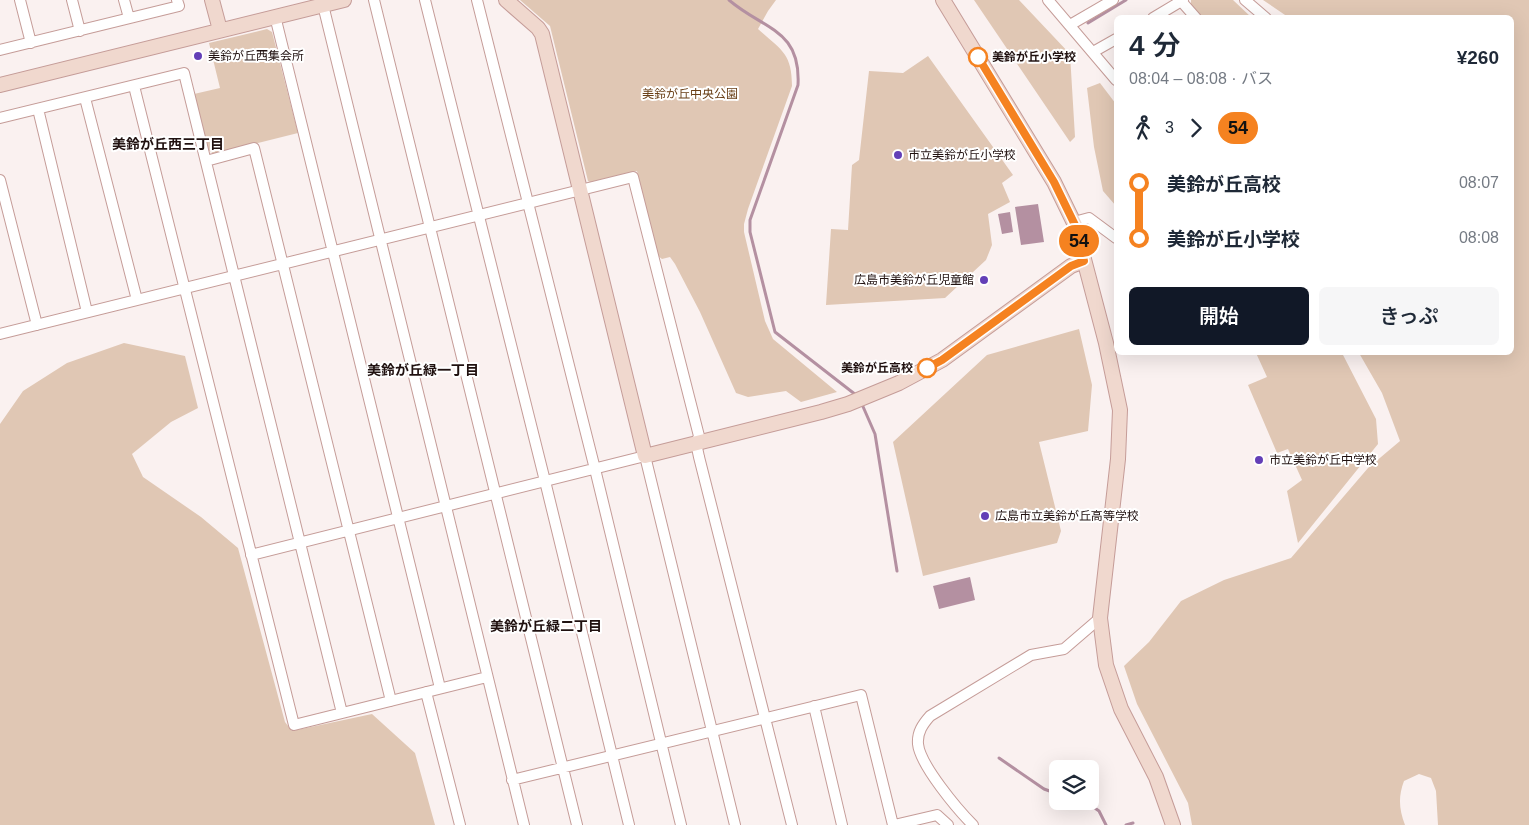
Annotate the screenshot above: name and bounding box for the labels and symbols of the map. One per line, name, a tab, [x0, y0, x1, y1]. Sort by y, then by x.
marker: 美鈴が丘小学校	[968, 47, 988, 67]
place label: 美鈴が丘西集会所	[208, 49, 304, 63]
marker: 美鈴が丘西集会所	[192, 50, 204, 62]
place label: 美鈴が丘小学校	[992, 50, 1076, 64]
park label: 美鈴が丘中央公園	[642, 87, 738, 101]
district label: 美鈴が丘西三丁目	[112, 136, 224, 152]
place label: 市立美鈴が丘小学校	[908, 148, 1016, 162]
marker: 市立美鈴が丘小学校	[892, 149, 904, 161]
line badge: 54	[1056, 225, 1102, 257]
place label: 広島市美鈴が丘児童館	[854, 273, 974, 287]
marker: 広島市美鈴が丘児童館	[978, 274, 990, 286]
marker: 美鈴が丘高校	[917, 358, 937, 378]
place label: 美鈴が丘高校	[841, 361, 913, 375]
district label: 美鈴が丘緑一丁目	[367, 362, 479, 378]
place label: 市立美鈴が丘中学校	[1269, 453, 1377, 467]
marker: 市立美鈴が丘中学校	[1253, 454, 1265, 466]
place label: 広島市立美鈴が丘高等学校	[995, 509, 1139, 523]
marker: 広島市立美鈴が丘高等学校	[979, 510, 991, 522]
district label: 美鈴が丘緑二丁目	[490, 618, 602, 634]

